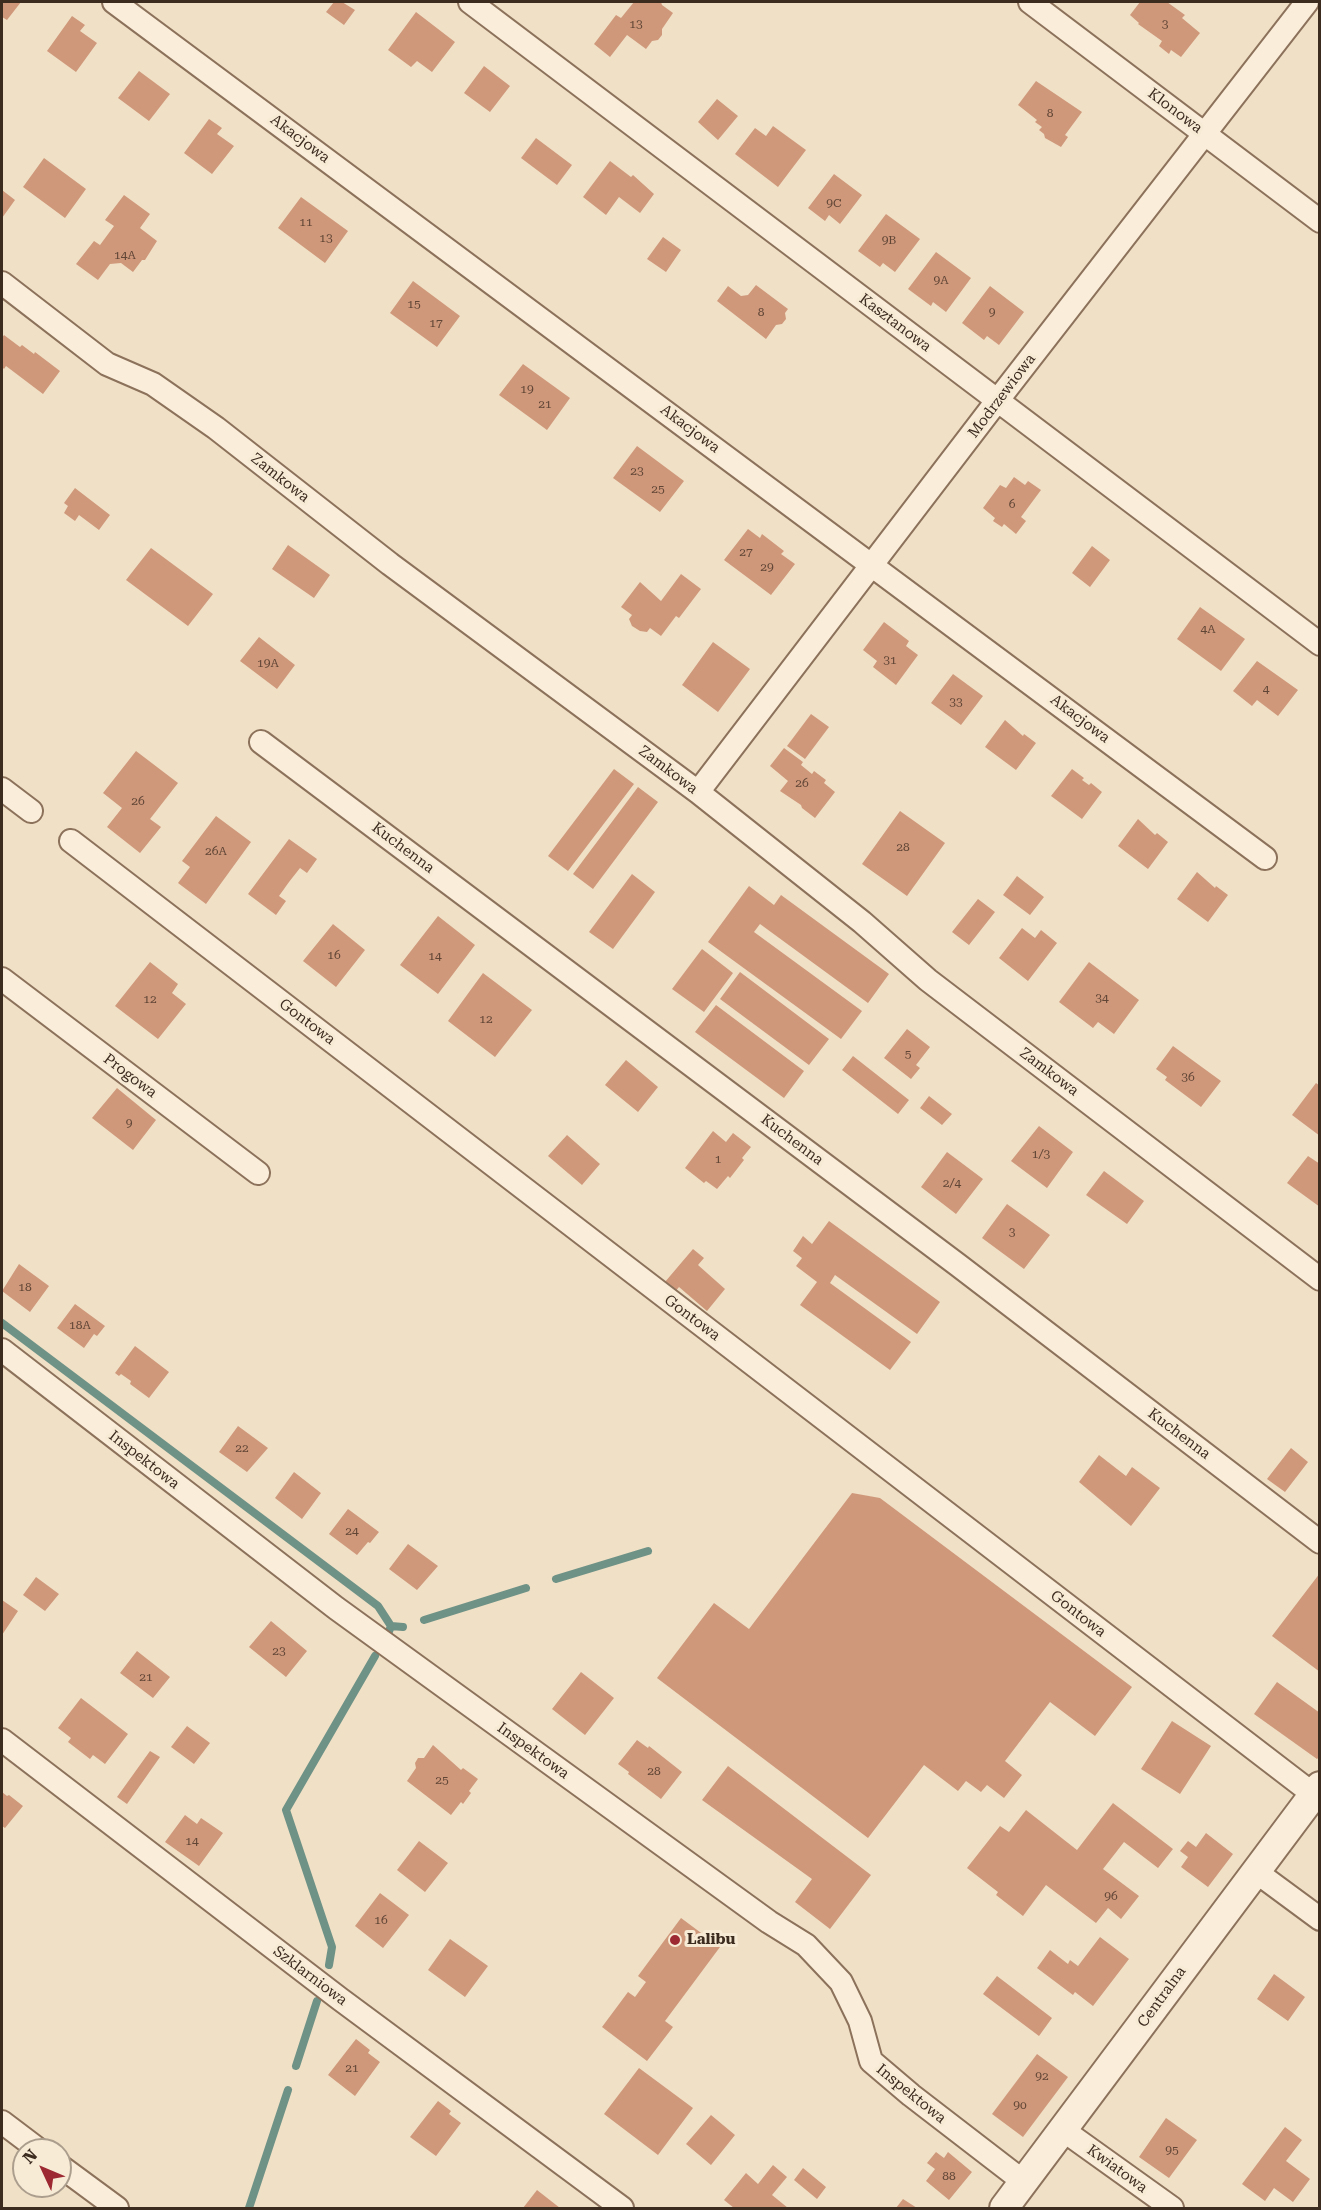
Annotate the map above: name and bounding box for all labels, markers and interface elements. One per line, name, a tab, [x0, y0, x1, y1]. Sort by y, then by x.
house number: 13	[629, 17, 643, 31]
house number: 3	[1162, 17, 1168, 31]
street label: Klonowa	[1144, 85, 1206, 137]
house number: 8	[1047, 106, 1053, 120]
street label: Akacjowa	[267, 111, 333, 167]
house number: 9C	[826, 196, 842, 210]
house number: 11	[299, 215, 313, 229]
house number: 13	[319, 231, 333, 245]
house number: 9B	[882, 233, 896, 247]
house number: 14A	[114, 248, 136, 262]
house number: 9A	[933, 273, 949, 287]
street label: Kasztanowa	[855, 290, 935, 356]
house number: 15	[407, 297, 421, 311]
house number: 8	[758, 305, 764, 319]
house number: 9	[989, 305, 995, 319]
house number: 17	[429, 316, 443, 330]
street label: Modrzewiowa	[965, 350, 1039, 442]
house number: 19	[520, 382, 534, 396]
house number: 21	[538, 397, 552, 411]
street label: Akacjowa	[657, 401, 723, 457]
street label: Zamkowa	[247, 450, 313, 506]
house number: 23	[630, 464, 644, 478]
house number: 25	[651, 482, 665, 496]
house number: 6	[1009, 497, 1015, 511]
house number: 27	[739, 545, 753, 559]
house number: 29	[760, 560, 774, 574]
house number: 4A	[1200, 622, 1216, 636]
house number: 31	[883, 653, 897, 667]
house number: 19A	[257, 656, 279, 670]
house number: 4	[1263, 682, 1269, 696]
street label: Akacjowa	[1047, 691, 1113, 747]
house number: 33	[949, 695, 963, 709]
street label: Zamkowa	[635, 742, 701, 798]
house number: 26	[795, 776, 809, 790]
house number: 26	[131, 794, 145, 808]
street label: Kuchenna	[368, 819, 438, 877]
house number: 28	[896, 840, 910, 854]
house number: 26A	[205, 844, 227, 858]
house number: 16	[327, 948, 341, 962]
house number: 14	[428, 949, 442, 963]
house number: 34	[1095, 991, 1109, 1005]
house number: 12	[143, 992, 157, 1006]
street label: Gontowa	[275, 995, 339, 1049]
house number: 12	[479, 1012, 493, 1026]
street label: Zamkowa	[1016, 1044, 1082, 1100]
house number: 5	[905, 1047, 911, 1061]
street label: Progowa	[100, 1050, 160, 1102]
house number: 36	[1181, 1070, 1195, 1084]
street label: Kuchenna	[757, 1111, 827, 1169]
house number: 9	[126, 1116, 132, 1130]
house number: 1/3	[1032, 1147, 1050, 1161]
house number: 1	[715, 1152, 721, 1166]
house number: 2/4	[943, 1176, 961, 1190]
house number: 3	[1009, 1225, 1015, 1239]
house number: 18	[18, 1280, 32, 1294]
street label: Gontowa	[660, 1291, 724, 1345]
house number: 18A	[69, 1318, 91, 1332]
street label: Kuchenna	[1144, 1405, 1214, 1463]
street label: Inspektowa	[105, 1427, 183, 1493]
house number: 22	[235, 1441, 249, 1455]
house number: 24	[345, 1524, 359, 1538]
street label: Gontowa	[1047, 1587, 1109, 1641]
house number: 23	[272, 1644, 286, 1658]
house number: 21	[139, 1670, 153, 1684]
street label: Inspektowa	[494, 1719, 572, 1783]
house number: 28	[647, 1764, 661, 1778]
house number: 25	[435, 1773, 449, 1787]
house number: 14	[185, 1834, 199, 1848]
house number: 96	[1104, 1889, 1118, 1903]
house number: 16	[374, 1913, 388, 1927]
place label: Lalibu	[687, 1931, 735, 1949]
marker: Lalibu	[668, 1933, 682, 1947]
street label: Szklarniowa	[269, 1942, 351, 2010]
street label: Centralna	[1134, 1963, 1190, 2031]
street label: Inspektowa	[873, 2060, 949, 2128]
house number: 21	[345, 2061, 359, 2075]
house number: 92	[1035, 2069, 1049, 2083]
house number: 90	[1013, 2098, 1027, 2112]
north arrow	[12, 2138, 72, 2198]
street label: Kwiatowa	[1083, 2141, 1151, 2197]
house number: 95	[1165, 2143, 1179, 2157]
text: N	[19, 2146, 41, 2168]
house number: 88	[942, 2169, 956, 2183]

